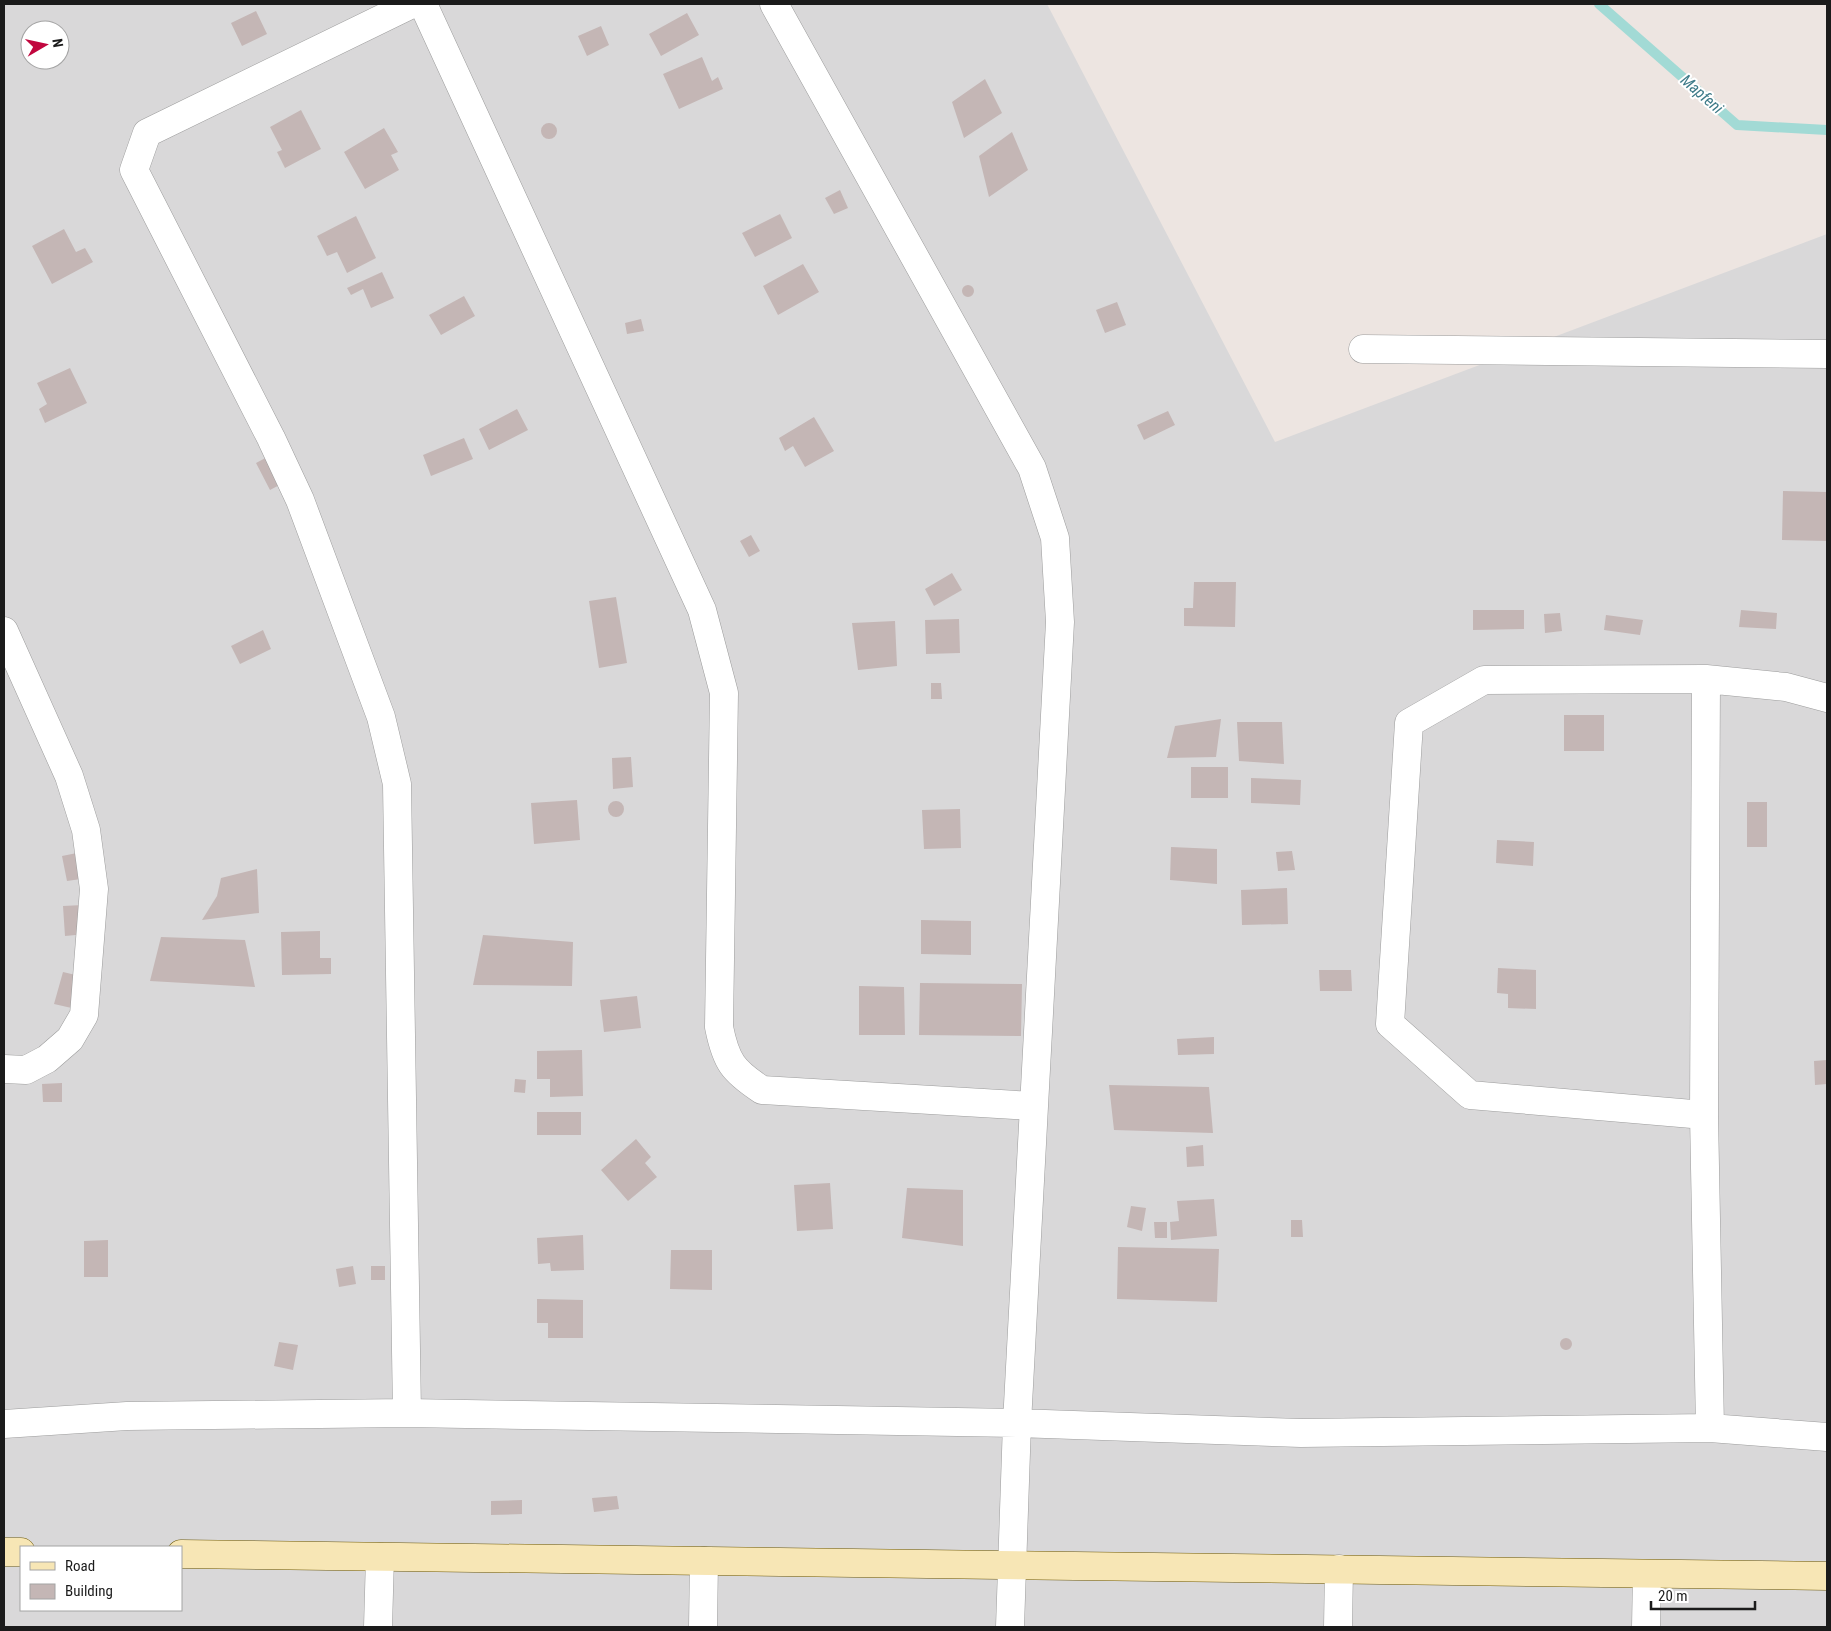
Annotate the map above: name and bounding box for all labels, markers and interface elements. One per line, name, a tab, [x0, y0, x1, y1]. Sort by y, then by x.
north arrow	[20, 20, 70, 70]
text: N	[49, 37, 66, 48]
water label: Mapfeni	[1677, 70, 1727, 118]
legend	[20, 1546, 182, 1611]
text: Road	[65, 1557, 95, 1575]
scale bar	[1651, 1578, 1755, 1610]
text: Building	[65, 1582, 113, 1600]
text: 20 m	[1658, 1587, 1688, 1605]

